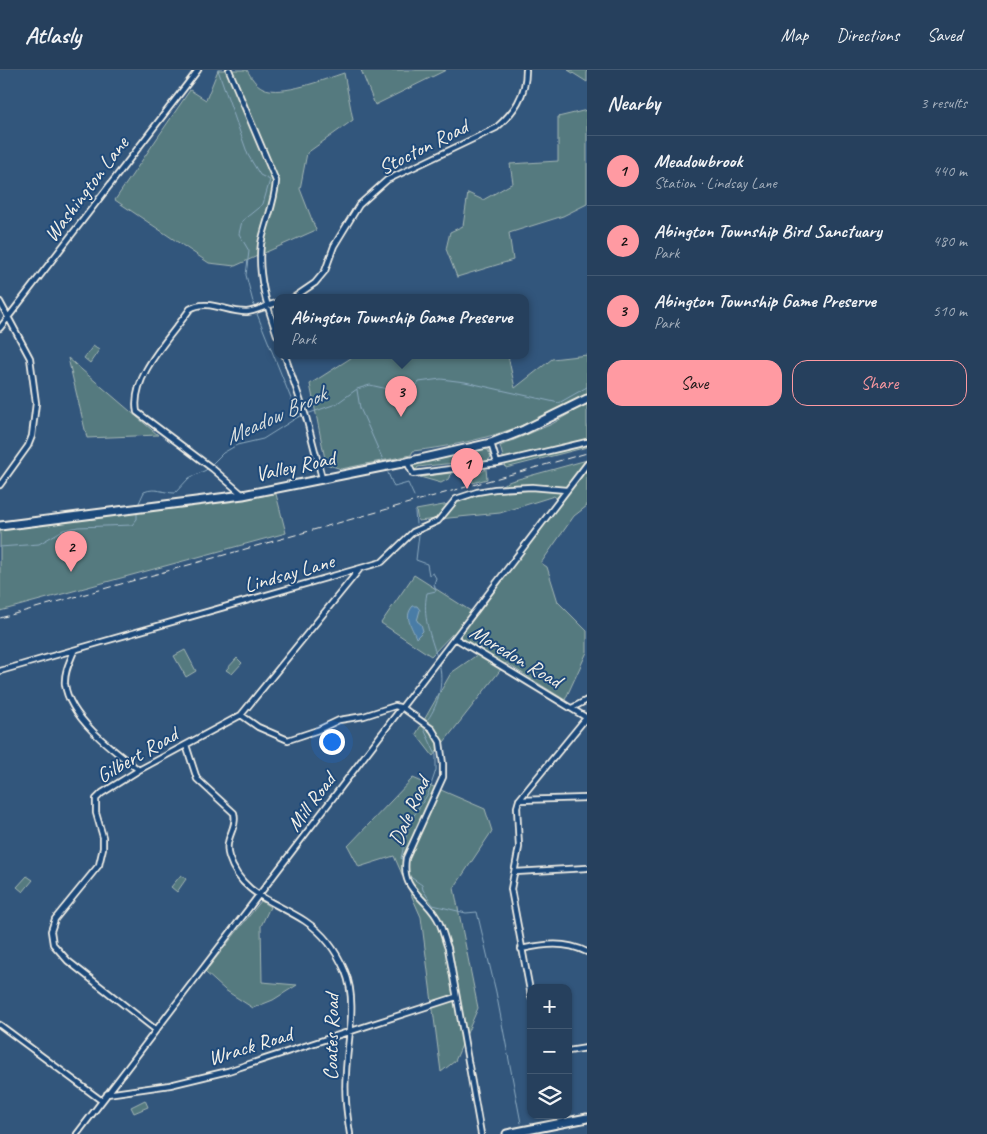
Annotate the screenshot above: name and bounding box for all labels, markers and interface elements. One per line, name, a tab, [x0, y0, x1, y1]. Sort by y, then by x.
text: Atlasly	[25, 20, 81, 50]
text: Map	[781, 24, 808, 46]
text: Directions	[836, 24, 899, 46]
text: Saved	[927, 24, 962, 46]
text: Nearby	[607, 90, 660, 116]
text: 3 results	[920, 93, 967, 113]
street label: Stocton Road	[374, 112, 476, 181]
street label: Washington Lane	[38, 130, 135, 247]
text: Meadowbrook	[654, 149, 742, 173]
text: 1	[619, 161, 627, 181]
text: 440 m	[933, 161, 967, 181]
text: Station · Lindsay Lane	[654, 173, 777, 193]
text: Abington Township Bird Sanctuary	[654, 219, 882, 243]
text: 2	[619, 231, 627, 251]
text: 480 m	[933, 231, 967, 251]
text: Park	[654, 243, 679, 263]
text: Abington Township Game Preserve	[654, 289, 876, 313]
popup	[274, 294, 529, 359]
text: 3	[619, 301, 627, 321]
text: 510 m	[933, 301, 967, 321]
text: Abington Township Game Preserve	[291, 305, 512, 329]
text: Park	[654, 313, 679, 333]
text: Park	[291, 329, 316, 349]
button: Save	[607, 360, 782, 406]
button: Share	[792, 360, 967, 406]
pin: 3	[385, 376, 417, 417]
water label: Meadow Brook	[221, 379, 334, 451]
street label: Valley Road	[253, 444, 341, 487]
pin: 1	[451, 448, 483, 489]
pin: 2	[55, 531, 87, 572]
street label: Lindsay Lane	[241, 547, 339, 598]
street label: Moredon Road	[465, 619, 570, 695]
street label: Gilbert Road	[92, 720, 185, 789]
your location	[319, 729, 345, 755]
street label: Mill Road	[281, 766, 343, 836]
street label: Dale Road	[382, 769, 437, 849]
map controls	[527, 984, 572, 1119]
button: +	[527, 984, 572, 1029]
street label: Coates Road	[317, 991, 345, 1081]
street label: Wrack Road	[205, 1020, 299, 1071]
button: −	[527, 1029, 572, 1074]
button: layers	[527, 1074, 572, 1119]

